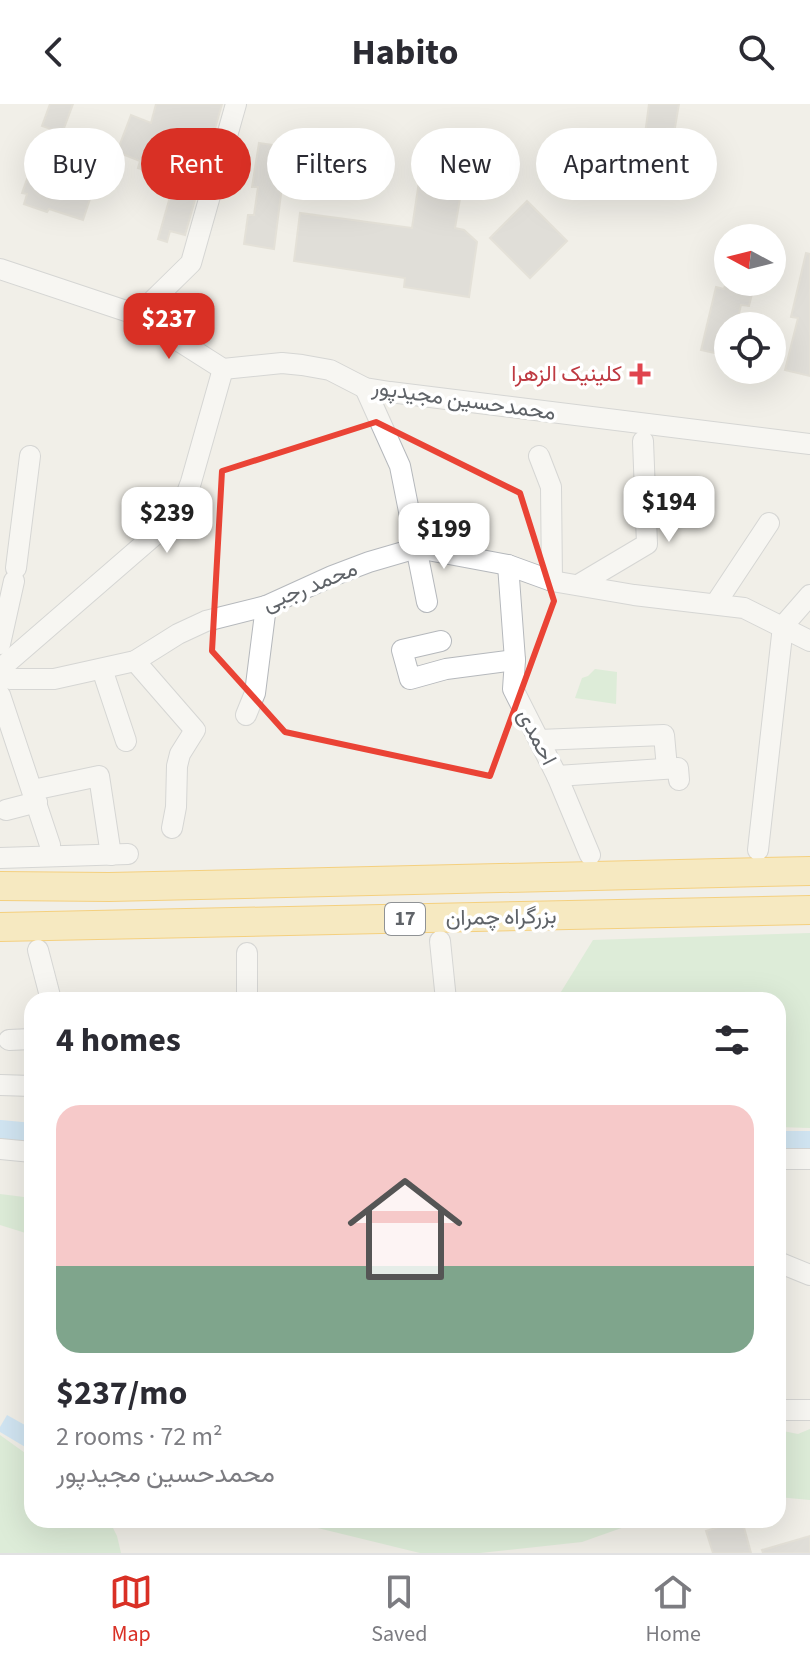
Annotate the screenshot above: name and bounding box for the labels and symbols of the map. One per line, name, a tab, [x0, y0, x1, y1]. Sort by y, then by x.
north arrow	[714, 224, 786, 296]
pin: $237	[122, 293, 216, 361]
place label: کلینیک الزهرا	[511, 358, 622, 390]
marker: کلینیک الزهرا	[629, 363, 651, 385]
street label: محمدحسین مجیدپور	[369, 371, 558, 429]
pin: $194	[622, 476, 716, 544]
pin: $239	[120, 487, 214, 555]
pin: $199	[397, 503, 491, 571]
street label: محمد رجبی	[258, 552, 362, 620]
street label: احمدی	[509, 703, 565, 771]
street label: بزرگراه چمران	[445, 900, 557, 934]
road number: 17	[385, 903, 425, 935]

